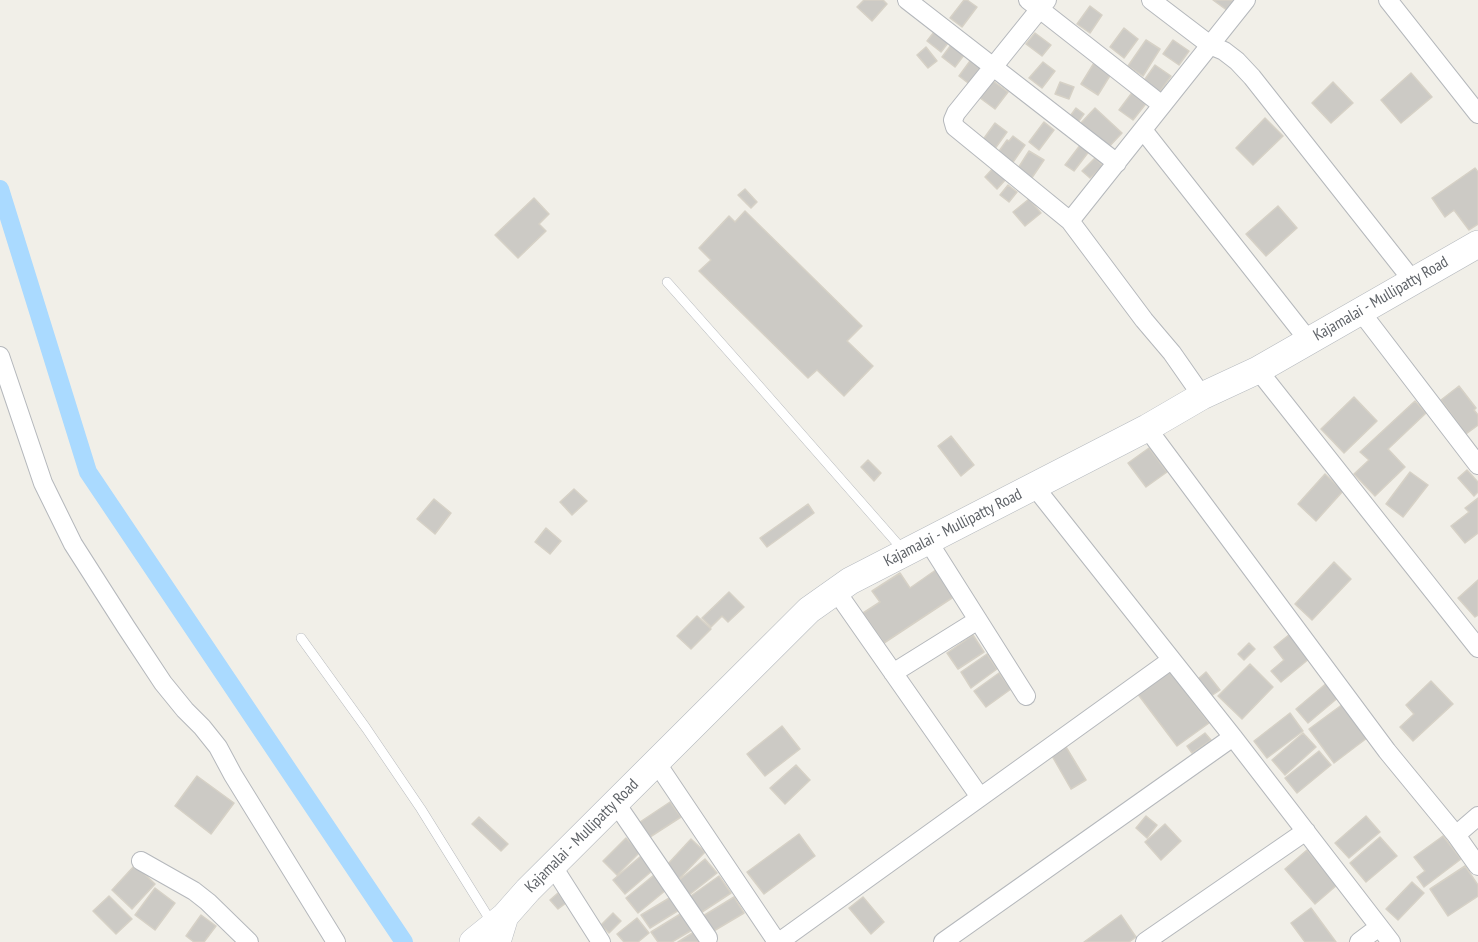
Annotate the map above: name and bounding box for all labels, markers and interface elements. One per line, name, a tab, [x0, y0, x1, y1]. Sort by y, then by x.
street label: Kajamalai - Mullipatty Road	[1310, 253, 1452, 345]
street label: Kajamalai - Mullipatty Road	[881, 485, 1025, 571]
street label: Kajamalai - Mullipatty Road	[521, 775, 643, 897]

